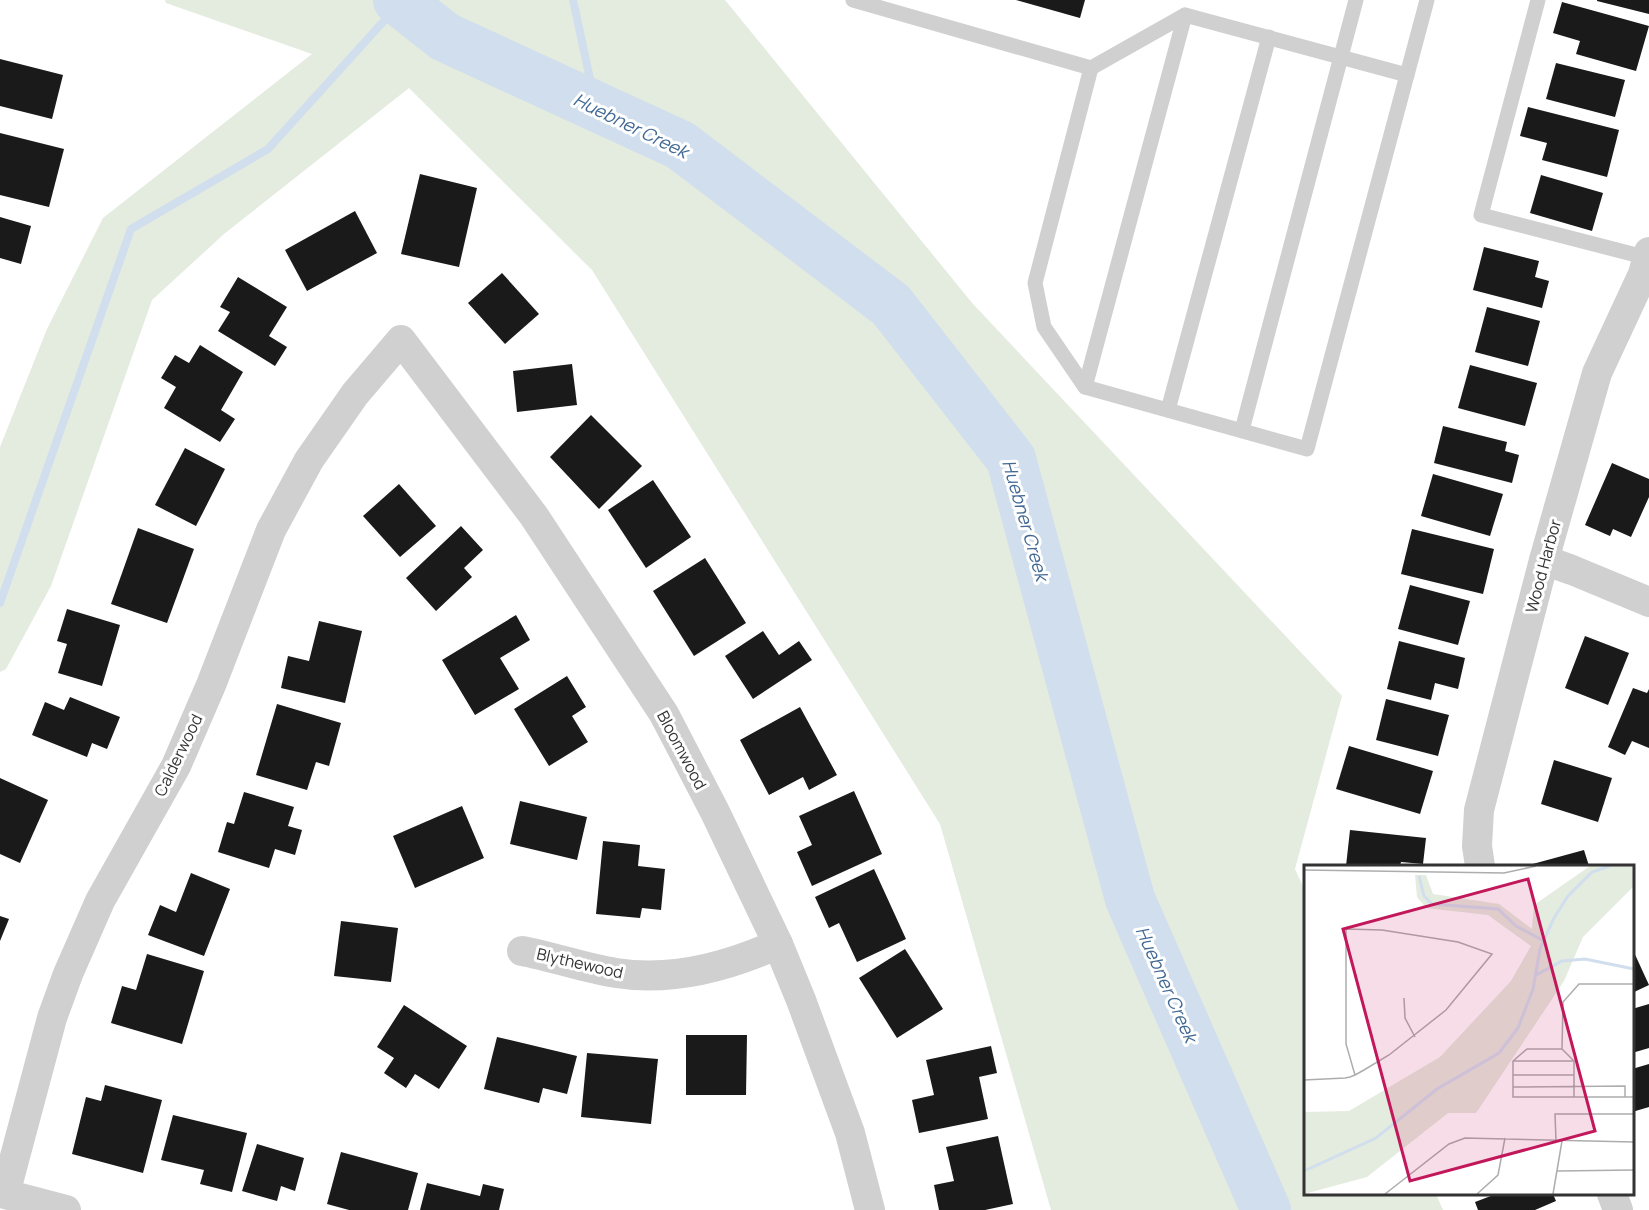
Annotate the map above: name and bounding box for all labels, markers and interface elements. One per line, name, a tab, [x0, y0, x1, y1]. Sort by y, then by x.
water label: Huebner Creek	[570, 87, 695, 164]
water label: Huebner Creek	[997, 457, 1056, 586]
street label: Wood Harbor	[1520, 517, 1566, 615]
street label: Bloomwood	[652, 707, 712, 793]
street label: Calderwood	[149, 710, 207, 800]
inset map	[1304, 865, 1634, 1195]
water label: Huebner Creek	[1131, 922, 1205, 1049]
street label: Blythewood	[535, 942, 625, 984]

